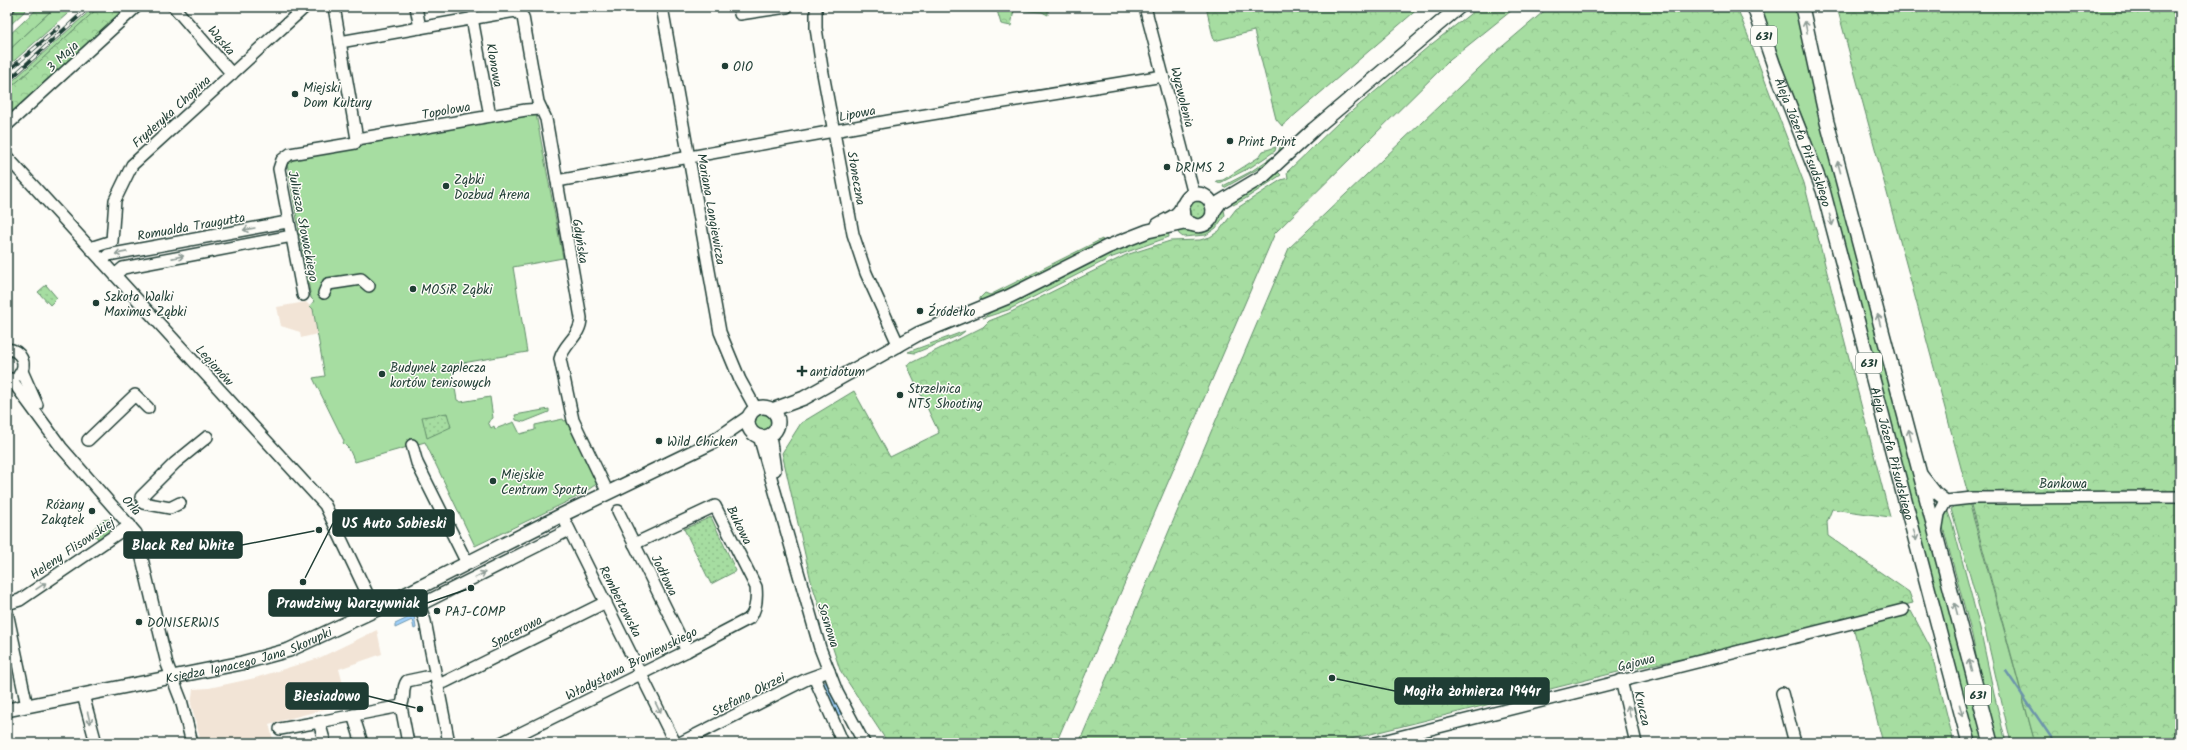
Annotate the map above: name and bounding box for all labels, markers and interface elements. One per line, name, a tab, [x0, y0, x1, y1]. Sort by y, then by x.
street label: Wąska	[202, 21, 240, 61]
one-way arrow	[1802, 21, 1810, 34]
road number: 631	[1751, 26, 1777, 46]
street label: 3 Maja	[42, 36, 84, 78]
street label: Klonowa	[479, 42, 508, 89]
place label: OIO	[733, 57, 753, 78]
marker: OIO	[720, 61, 730, 71]
street label: Wyzwolenia	[1164, 65, 1199, 130]
street label: Fryderyka Chopina	[128, 71, 216, 153]
street label: Aleja Józefa Piłsudskiego	[1768, 75, 1836, 210]
place label: Miejski Dom Kultury	[303, 78, 373, 114]
marker: Miejski Dom Kultury	[290, 89, 300, 99]
street label: Topolowa	[420, 97, 472, 126]
street label: Lipowa	[837, 101, 878, 128]
place label: Print Print	[1238, 132, 1297, 153]
marker: Print Print	[1225, 136, 1235, 146]
street label: Słoneczna	[840, 149, 871, 207]
street label: Mariana Langiewicza	[690, 152, 731, 267]
place label: DRIMS 2	[1175, 158, 1225, 179]
one-way arrow	[1835, 161, 1842, 174]
marker: DRIMS 2	[1162, 162, 1172, 172]
street label: Juliusza Słowackiego	[281, 169, 324, 284]
place label: Ząbki Dozbud Arena	[454, 170, 530, 206]
marker: Ząbki Dozbud Arena	[441, 181, 451, 191]
street label: Romualda Traugutta	[136, 208, 247, 247]
one-way arrow	[1828, 214, 1835, 227]
street label: Gdyńska	[566, 217, 593, 265]
one-way arrow	[243, 225, 256, 233]
one-way arrow	[115, 249, 128, 257]
one-way arrow	[171, 253, 184, 261]
place label: MOSiR Ząbki	[421, 280, 493, 301]
marker: MOSiR Ząbki	[408, 284, 418, 294]
place label: Szkoła Walki Maximus Ząbki	[104, 287, 187, 323]
marker: Szkoła Walki Maximus Ząbki	[91, 298, 101, 308]
place label: Źródełko	[928, 302, 975, 323]
marker: Źródełko	[915, 306, 925, 316]
one-way arrow	[1875, 314, 1883, 327]
street label: Legionów	[189, 341, 238, 392]
road number: 631	[1856, 353, 1882, 373]
place label: Budynek zaplecza kortów tenisowych	[390, 358, 491, 394]
place label: antidotum	[810, 362, 865, 383]
marker: antidotum	[797, 366, 807, 376]
marker: Budynek zaplecza kortów tenisowych	[377, 369, 387, 379]
place label: Strzelnica NTS Shooting	[908, 379, 983, 415]
street label: Aleja Józefa Piłsudskiego	[1863, 385, 1919, 523]
marker: Strzelnica NTS Shooting	[895, 390, 905, 400]
one-way arrow	[1906, 429, 1914, 442]
place label: Wild Chicken	[667, 432, 738, 453]
marker: Wild Chicken	[654, 436, 664, 446]
place label: Miejskie Centrum Sportu	[501, 465, 588, 501]
street label: Bankowa	[2039, 474, 2087, 495]
marker: Miejskie Centrum Sportu	[488, 476, 498, 486]
street label: Orla	[116, 491, 146, 521]
place label: Różany Zakątek	[41, 495, 85, 531]
street label: Bukowa	[720, 502, 757, 549]
marker: Różany Zakątek	[87, 506, 97, 516]
callout: US Auto Sobieski	[333, 510, 454, 536]
street label: Heleny Flisowskiej	[26, 512, 120, 586]
text: US Auto Sobieski	[342, 513, 447, 535]
one-way arrow	[1912, 529, 1920, 542]
callout: Black Red White	[124, 532, 242, 558]
text: Black Red White	[132, 535, 234, 557]
street label: Jodłowa	[645, 551, 683, 600]
street label: Rembertowska	[593, 562, 647, 641]
one-way arrow	[474, 571, 486, 578]
one-way arrow	[35, 582, 46, 590]
callout: Prawdziwy Warzywniak	[269, 590, 427, 616]
text: Prawdziwy Warzywniak	[277, 593, 421, 615]
street label: Sosnowa	[811, 600, 844, 651]
place label: PAJ-COMP	[445, 602, 506, 623]
one-way arrow	[1951, 603, 1959, 616]
marker: PAJ-COMP	[432, 606, 442, 616]
street label: Spacerowa	[487, 610, 546, 654]
place label: DONISERWIS	[147, 613, 219, 634]
marker: DONISERWIS	[134, 617, 144, 627]
street label: Księdza Ignacego Jana Skorupki	[163, 622, 337, 690]
street label: Władysława Broniewskiego	[562, 622, 701, 707]
street label: Gajowa	[1615, 649, 1657, 678]
one-way arrow	[1966, 658, 1973, 671]
street label: Stefana Okrzei	[708, 667, 790, 723]
callout: Mogiła żołnierza 1944r	[1395, 678, 1549, 704]
text: Mogiła żołnierza 1944r	[1403, 681, 1542, 703]
callout: Biesiadowo	[286, 683, 368, 709]
road number: 631	[1965, 685, 1991, 705]
text: Biesiadowo	[294, 686, 361, 708]
street label: Krucza	[1627, 689, 1656, 728]
one-way arrow	[655, 702, 662, 714]
one-way arrow	[1958, 704, 1965, 717]
one-way arrow	[1625, 705, 1632, 718]
one-way arrow	[85, 711, 93, 724]

